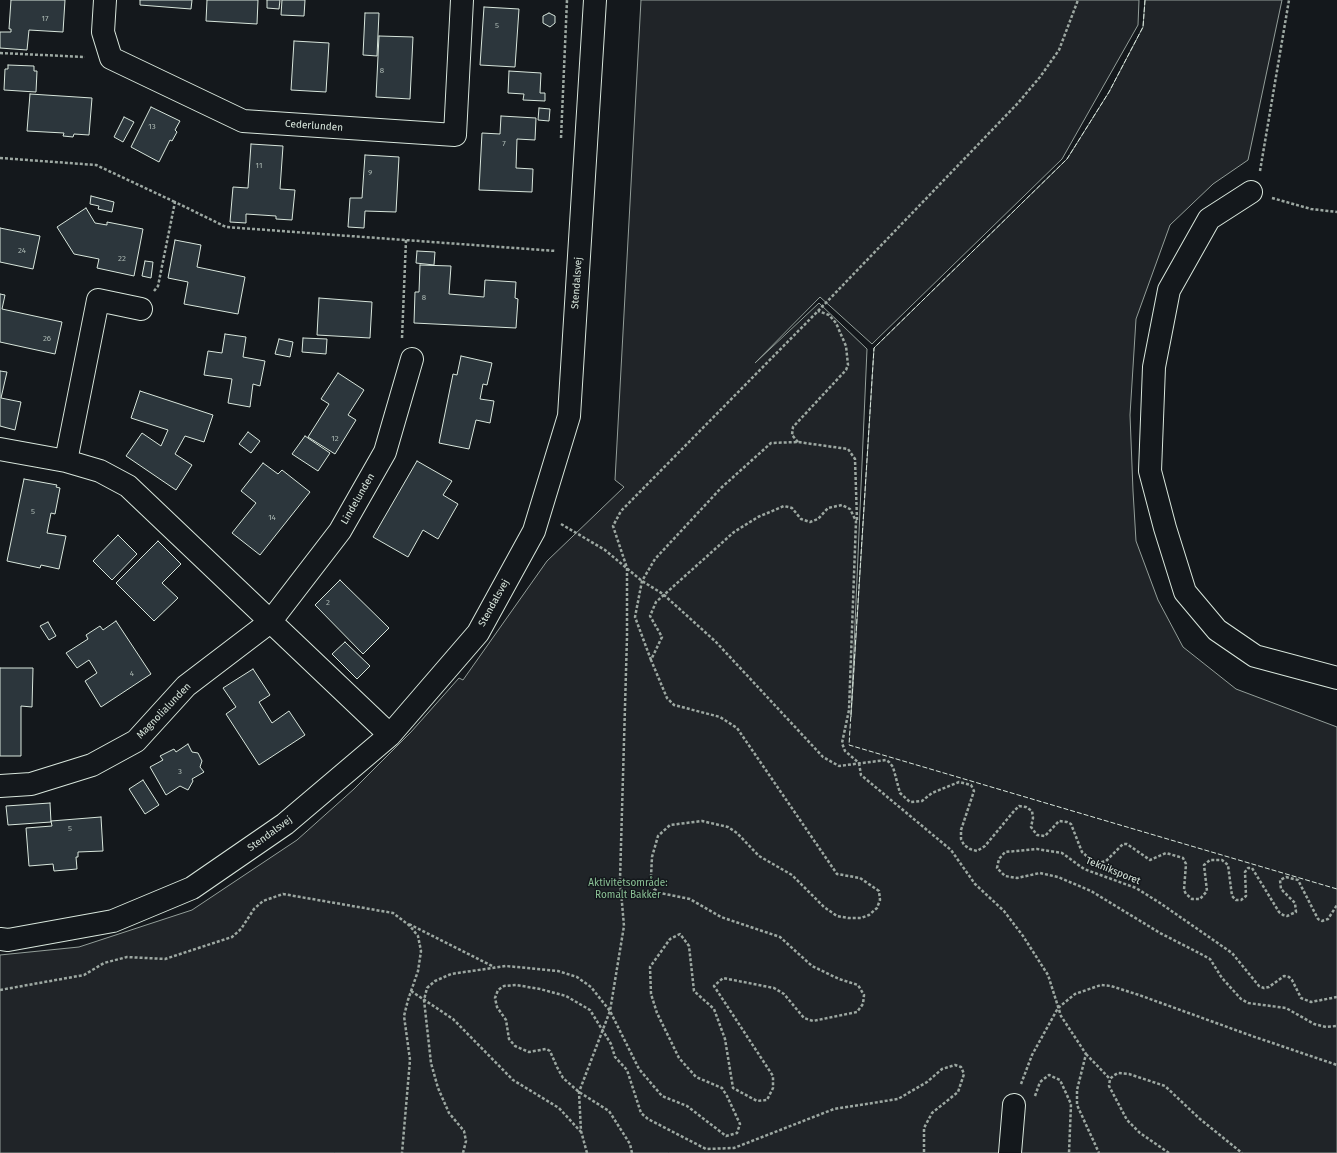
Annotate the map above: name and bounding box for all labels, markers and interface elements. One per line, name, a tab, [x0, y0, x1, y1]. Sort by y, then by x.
house number: 17	[41, 14, 49, 24]
house number: 5	[495, 21, 499, 31]
house number: 8	[380, 66, 384, 76]
street label: Cederlunden	[285, 118, 343, 134]
house number: 13	[148, 122, 156, 132]
house number: 7	[502, 139, 506, 149]
house number: 11	[256, 161, 262, 171]
house number: 9	[368, 168, 372, 178]
house number: 24	[18, 246, 26, 256]
house number: 22	[118, 254, 126, 264]
street label: Stendalsvej	[569, 257, 585, 309]
house number: 8	[422, 293, 426, 303]
house number: 26	[43, 334, 51, 344]
house number: 12	[331, 434, 339, 444]
street label: Lindelunden	[339, 471, 377, 527]
house number: 5	[31, 507, 35, 517]
house number: 14	[268, 513, 276, 523]
street label: Stendalsvej	[476, 577, 512, 629]
house number: 2	[326, 598, 330, 608]
house number: 4	[130, 669, 134, 679]
street label: Magnolialunden	[134, 681, 194, 741]
house number: 3	[178, 767, 182, 777]
street label: Stendalsvej	[245, 814, 295, 854]
house number: 5	[68, 824, 72, 834]
street label: Tekniksporet	[1084, 855, 1142, 887]
park label: Aktivitetsområde: Romalt Bakker	[588, 877, 668, 900]

